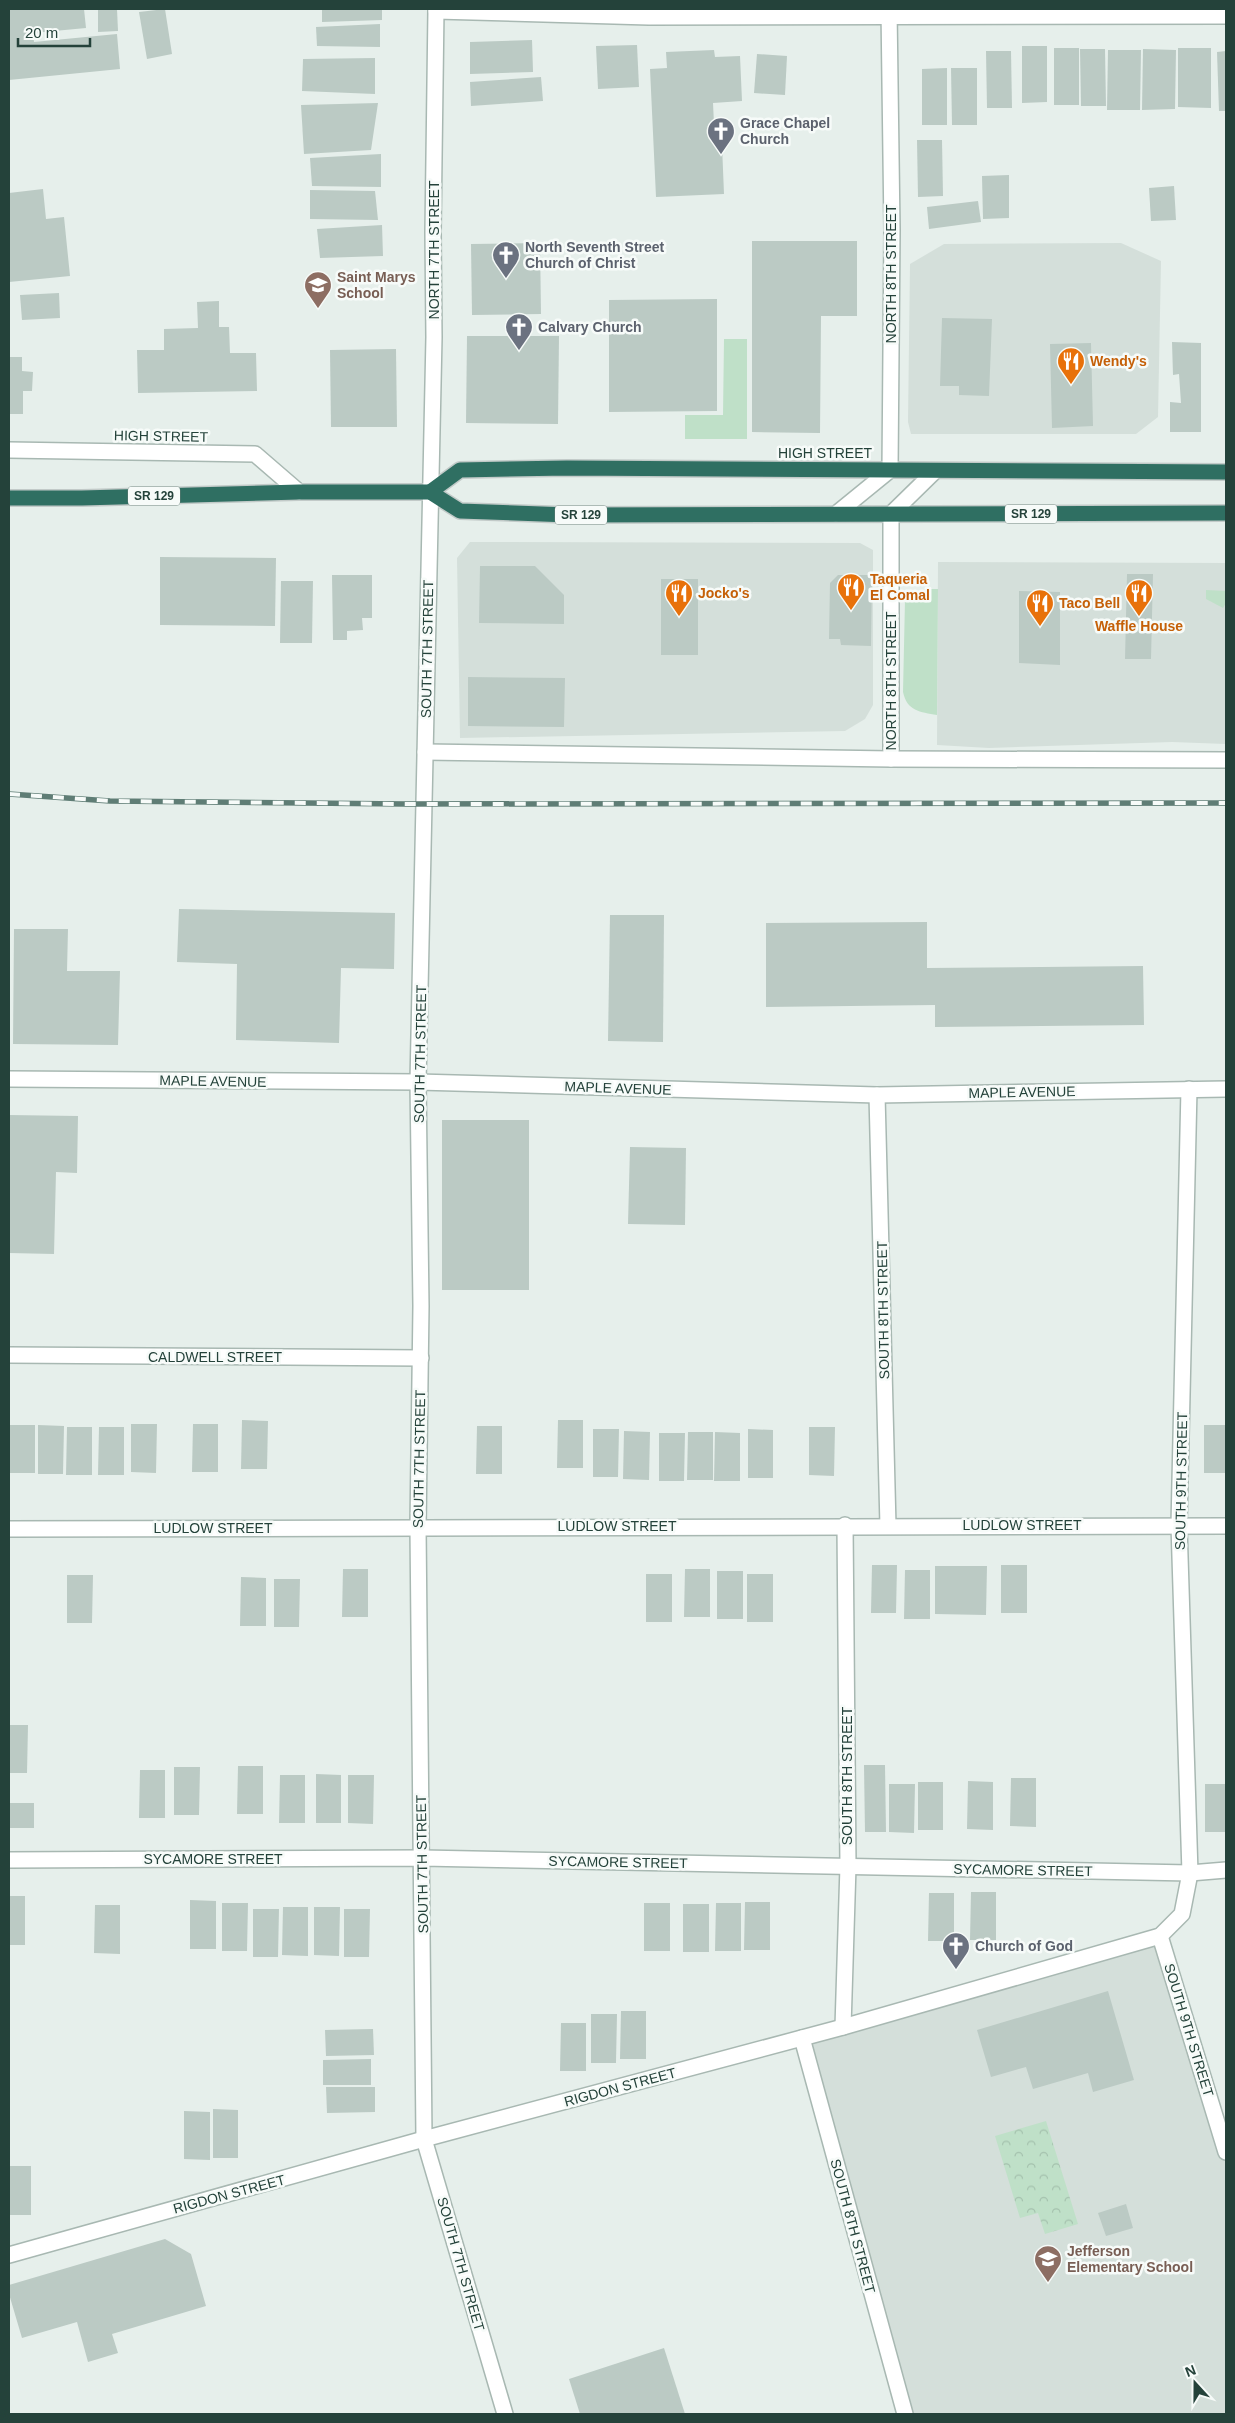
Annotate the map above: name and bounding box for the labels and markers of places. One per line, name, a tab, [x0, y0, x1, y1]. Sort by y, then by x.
place label: Grace Chapel Church	[740, 115, 830, 147]
church icon: Grace Chapel Church	[706, 116, 736, 155]
place label: North Seventh Street Church of Christ	[525, 239, 665, 271]
church icon: North Seventh Street Church of Christ	[491, 240, 521, 279]
place label: Saint Marys School	[337, 269, 416, 301]
school or university icon: Saint Marys School	[303, 270, 333, 309]
church icon: Calvary Church	[504, 312, 534, 351]
place label: Calvary Church	[538, 319, 641, 335]
restaurant icon: Wendy's	[1056, 346, 1086, 385]
place label: Wendy's	[1090, 353, 1147, 369]
place label: Taqueria El Comal	[870, 571, 930, 603]
restaurant icon: Taqueria El Comal	[836, 572, 866, 611]
restaurant icon: Jocko's	[664, 578, 694, 617]
restaurant icon: Waffle House	[1124, 578, 1154, 617]
place label: Jocko's	[698, 585, 750, 601]
restaurant icon: Taco Bell	[1025, 588, 1055, 627]
place label: Taco Bell	[1059, 595, 1120, 611]
place label: Waffle House	[1095, 618, 1183, 634]
church icon: Church of God	[941, 1931, 971, 1970]
place label: Church of God	[975, 1938, 1073, 1954]
place label: Jefferson Elementary School	[1067, 2243, 1193, 2275]
school or university icon: Jefferson Elementary School	[1033, 2244, 1063, 2283]

